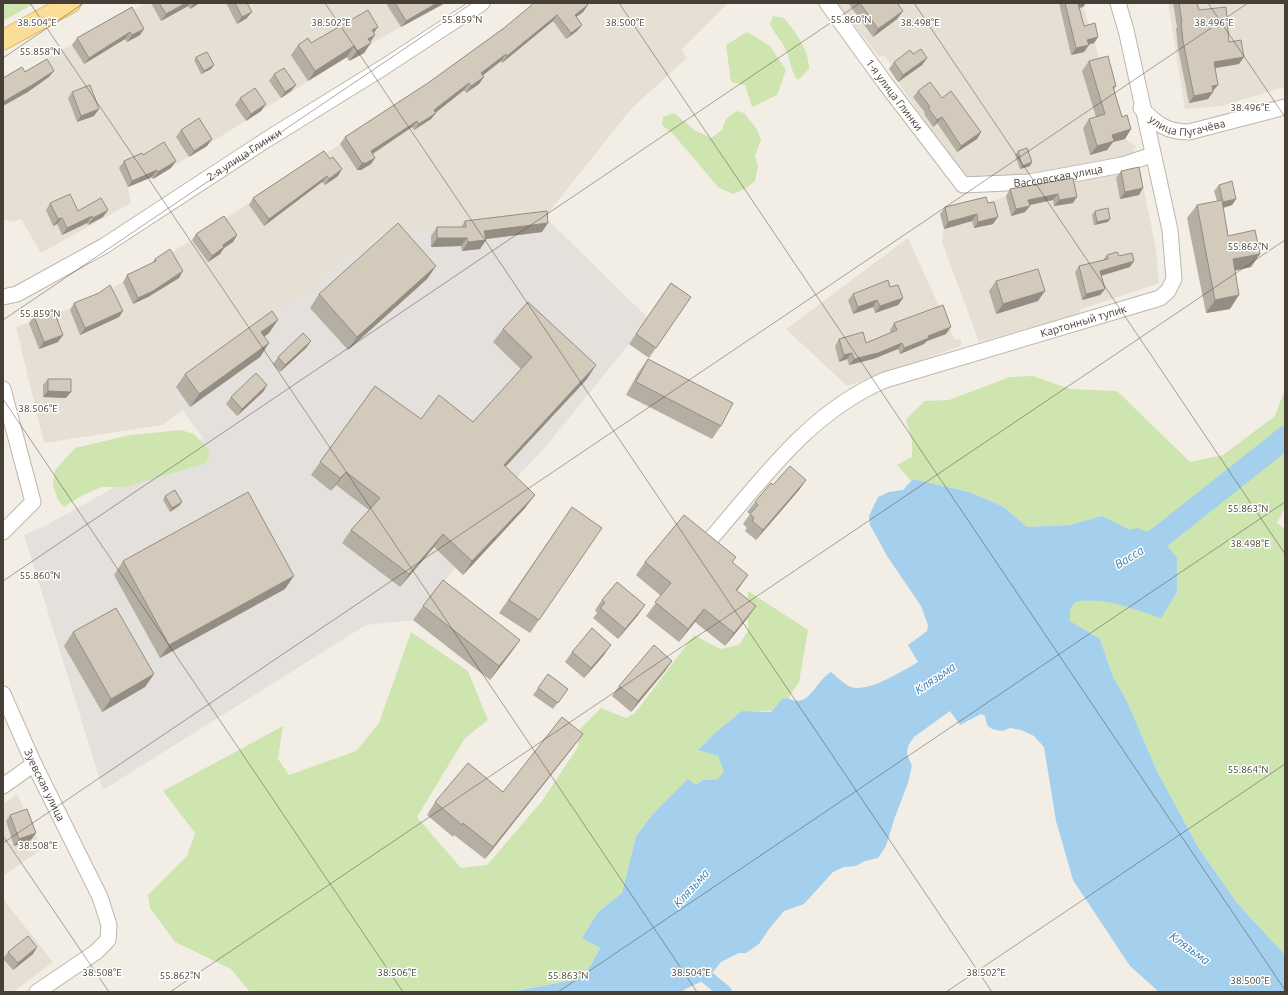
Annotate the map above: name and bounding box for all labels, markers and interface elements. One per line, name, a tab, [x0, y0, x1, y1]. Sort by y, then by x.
text: 55.859°N	[441, 14, 483, 25]
text: 55.860°N	[830, 14, 872, 25]
text: 38.504°E	[17, 17, 57, 28]
text: 38.502°E	[311, 17, 351, 28]
text: 38.500°E	[605, 17, 645, 28]
text: 38.498°E	[900, 17, 940, 28]
text: 38.496°E	[1194, 17, 1234, 28]
text: 55.858°N	[19, 46, 61, 57]
street label: 1-я улица Глинки	[864, 57, 925, 133]
text: 38.496°E	[1230, 102, 1270, 113]
street label: улица Пугачёва	[1147, 113, 1226, 138]
street label: 2-я улица Глинки	[205, 126, 284, 183]
street label: Вассовская улица	[1013, 163, 1104, 189]
text: 55.862°N	[1227, 241, 1269, 252]
street label: Картонный тупик	[1039, 302, 1128, 339]
text: 55.859°N	[19, 308, 61, 319]
text: 38.506°E	[18, 403, 58, 414]
text: 55.863°N	[1227, 503, 1269, 514]
text: 38.498°E	[1230, 538, 1270, 549]
water label: Васса	[1112, 543, 1146, 571]
text: 55.860°N	[19, 570, 61, 581]
water label: Клязьма	[912, 659, 958, 696]
street label: Зуевская улица	[22, 747, 67, 823]
text: 55.864°N	[1227, 764, 1269, 775]
text: 38.508°E	[18, 840, 58, 851]
water label: Клязьма	[671, 866, 712, 910]
water label: Клязьма	[1167, 929, 1213, 967]
text: 38.508°E	[82, 967, 122, 978]
text: 38.506°E	[377, 967, 417, 978]
text: 38.504°E	[671, 967, 711, 978]
text: 38.502°E	[966, 967, 1006, 978]
text: 55.862°N	[159, 970, 201, 981]
text: 55.863°N	[547, 970, 589, 981]
text: 38.500°E	[1230, 975, 1270, 986]

